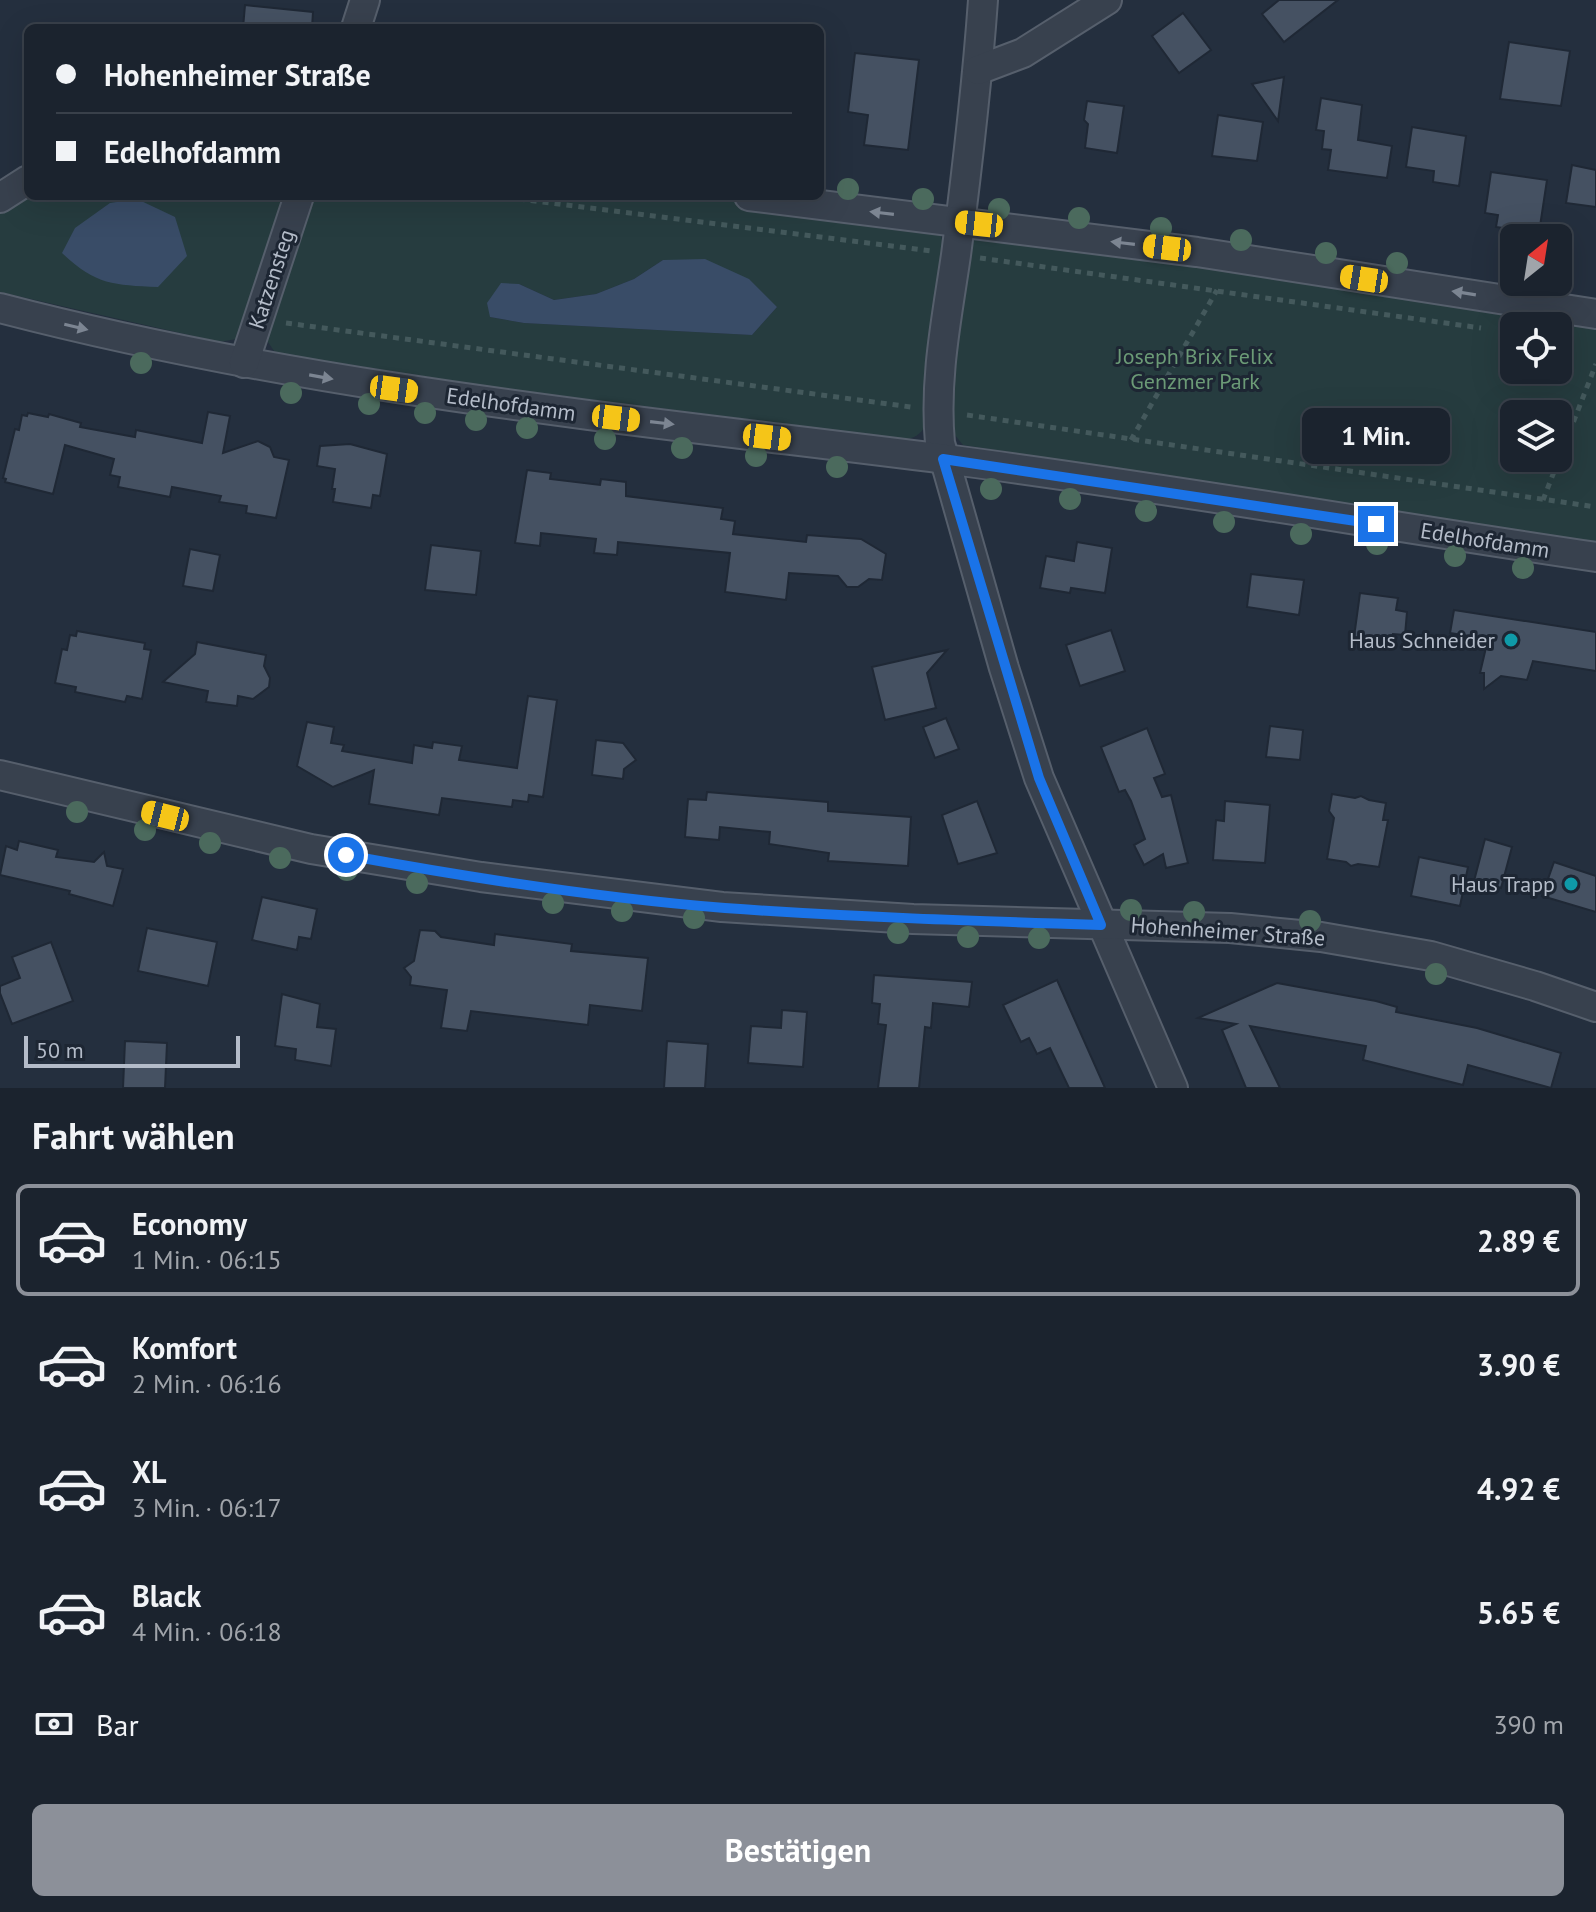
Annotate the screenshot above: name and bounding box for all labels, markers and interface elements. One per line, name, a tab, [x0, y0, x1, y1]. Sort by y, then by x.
text: Hohenheimer Straße	[104, 55, 371, 94]
text: Edelhofdamm	[104, 132, 281, 171]
one-way arrow	[869, 206, 894, 219]
car	[954, 210, 1004, 238]
north arrow	[1500, 224, 1572, 296]
map controls	[1500, 224, 1572, 472]
street label: Katzensteg	[242, 226, 300, 332]
car	[1142, 233, 1192, 263]
one-way arrow	[1110, 236, 1135, 249]
car	[1338, 263, 1390, 295]
one-way arrow	[1451, 287, 1476, 299]
button: locate	[1500, 312, 1572, 384]
one-way arrow	[63, 321, 88, 334]
park label: Joseph Brix Felix Genzmer Park	[1115, 342, 1274, 395]
one-way arrow	[309, 371, 334, 383]
car	[369, 374, 419, 404]
street label: Edelhofdamm	[445, 381, 577, 427]
button: layers	[1500, 400, 1572, 472]
car	[591, 403, 641, 433]
callout: 1 Min.	[1302, 408, 1450, 464]
one-way arrow	[650, 417, 675, 430]
text: 1 Min.	[1341, 419, 1411, 452]
car	[742, 422, 792, 452]
route end	[1358, 506, 1394, 542]
street label: Edelhofdamm	[1418, 516, 1552, 564]
place label: Haus Schneider	[1349, 626, 1496, 654]
marker: Haus Schneider	[1502, 631, 1520, 649]
car	[139, 799, 191, 833]
route start	[328, 837, 364, 873]
place label: Haus Trapp	[1451, 870, 1555, 898]
marker: Haus Trapp	[1562, 875, 1580, 893]
street label: Hohenheimer Straße	[1130, 910, 1326, 952]
scale bar	[24, 1032, 240, 1068]
text: 50 m	[36, 1036, 84, 1064]
text: Fahrt wählen	[32, 1112, 235, 1159]
icon: car	[36, 1204, 108, 1276]
text: Economy	[132, 1204, 247, 1243]
text: 2.89 €	[1477, 1221, 1560, 1260]
text: 1 Min. · 06:15	[132, 1243, 282, 1276]
icon: car	[36, 1328, 108, 1400]
text: Komfort	[132, 1328, 237, 1367]
text: 3.90 €	[1477, 1345, 1560, 1384]
text: 2 Min. · 06:16	[132, 1367, 282, 1400]
icon: car	[36, 1452, 108, 1524]
text: XL	[132, 1452, 166, 1491]
text: 4.92 €	[1477, 1469, 1560, 1508]
text: 3 Min. · 06:17	[132, 1491, 282, 1524]
icon: car	[36, 1576, 108, 1648]
text: Black	[132, 1576, 201, 1615]
text: 5.65 €	[1477, 1593, 1560, 1632]
text: 4 Min. · 06:18	[132, 1615, 282, 1648]
icon: cash	[32, 1702, 76, 1746]
text: Bar	[96, 1705, 139, 1744]
text: 390 m	[1493, 1708, 1564, 1741]
button: Bestätigen	[32, 1804, 1564, 1896]

